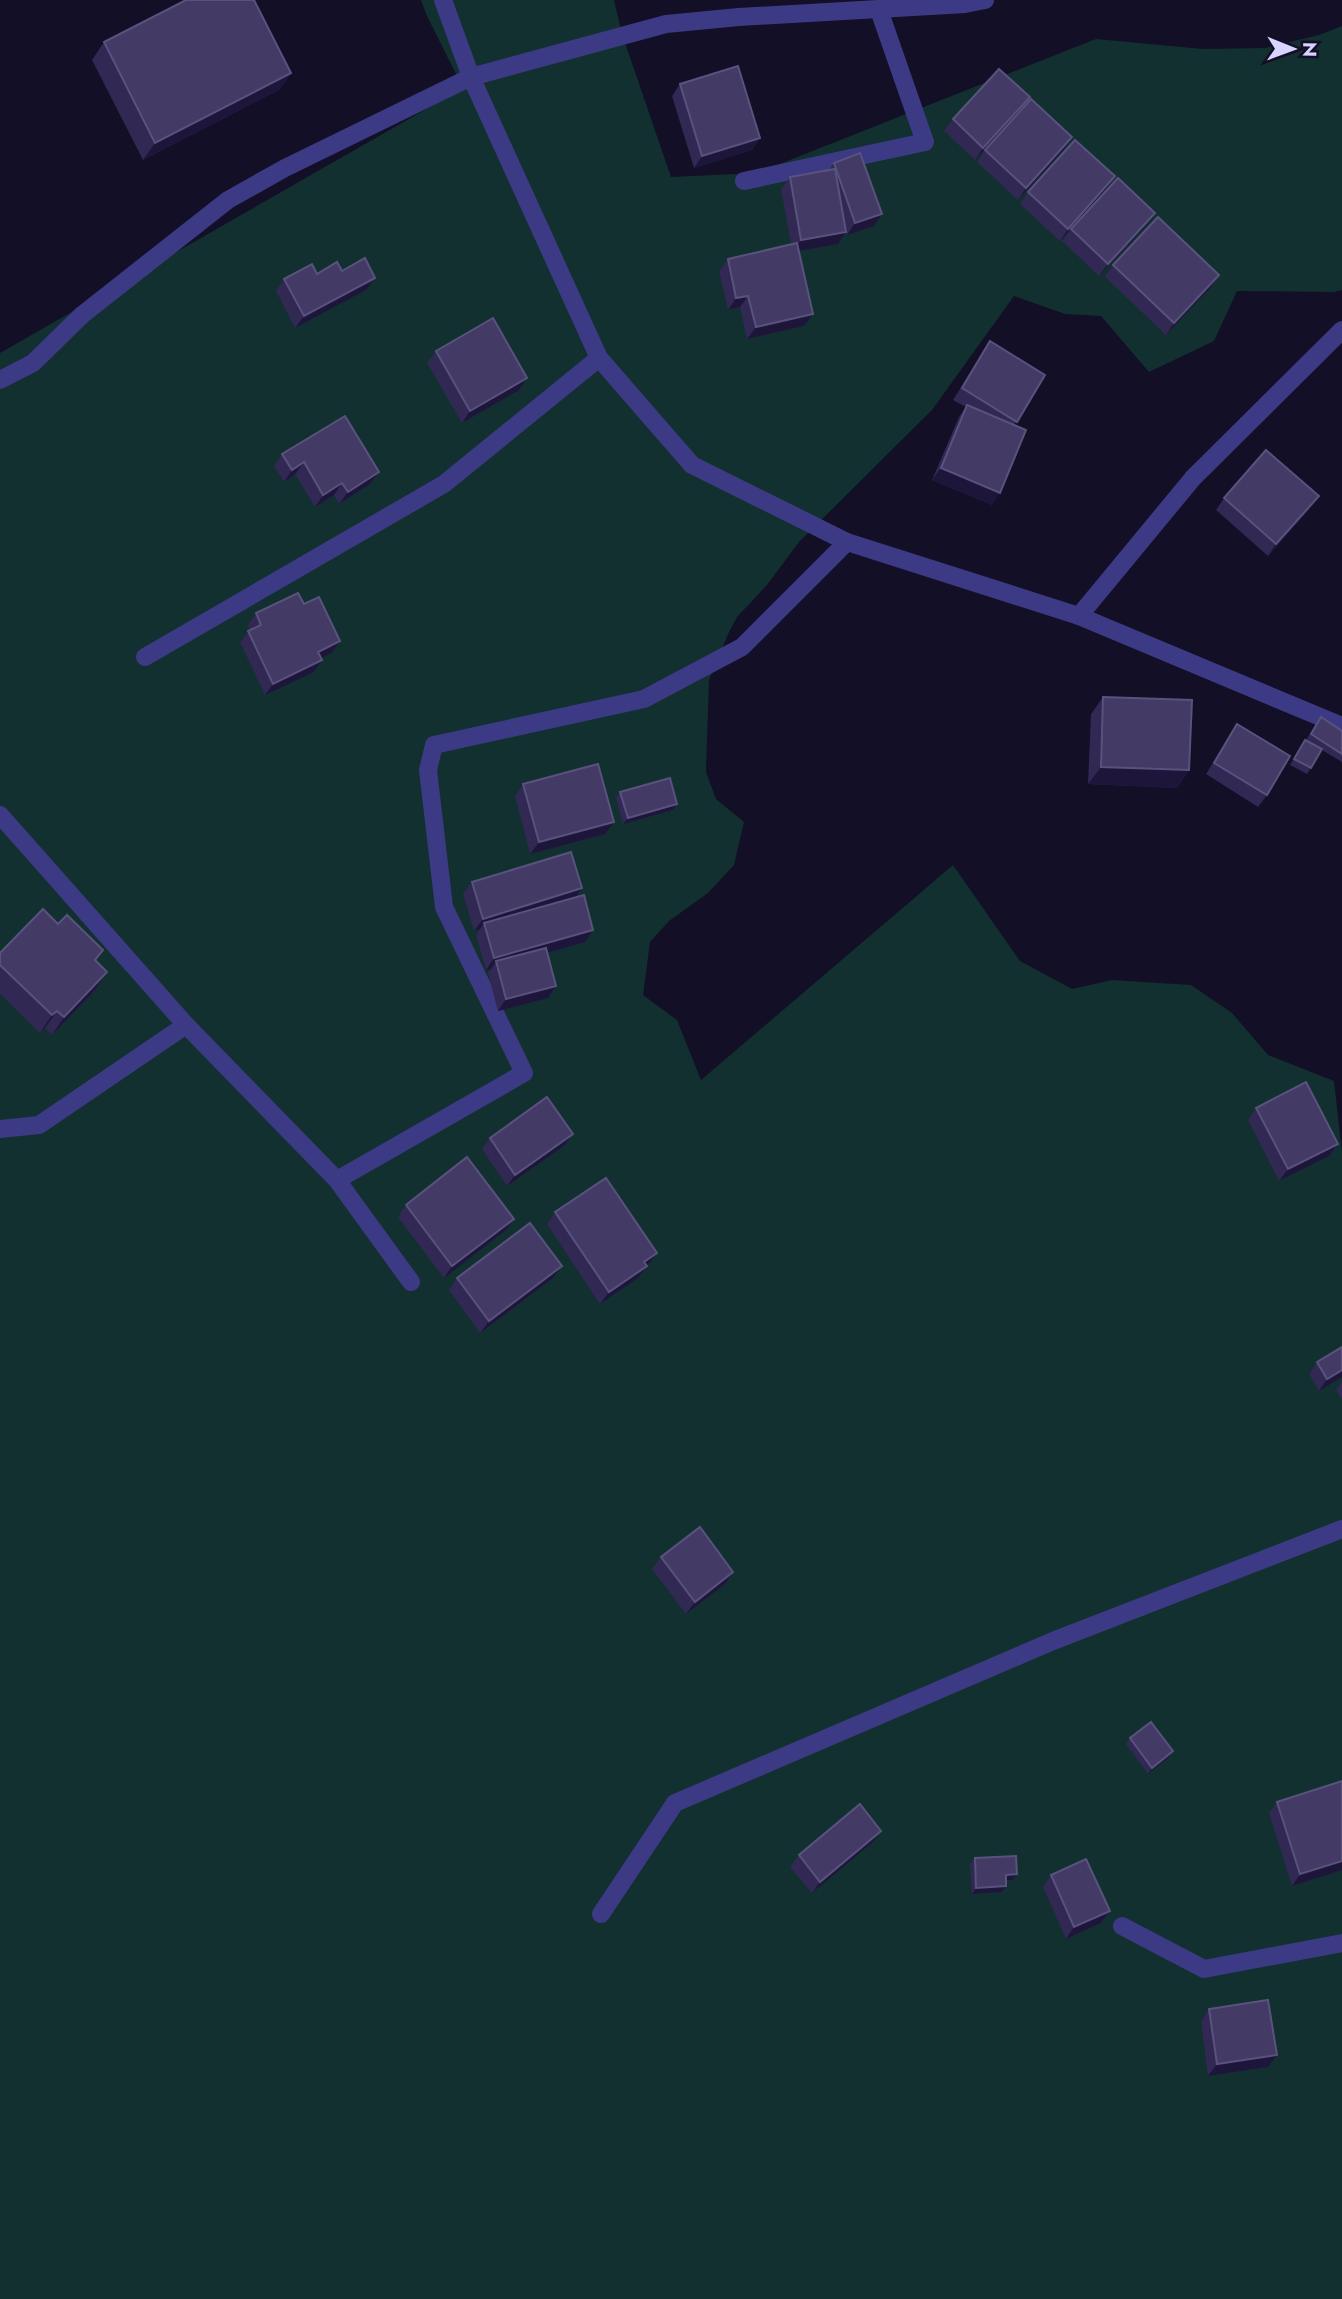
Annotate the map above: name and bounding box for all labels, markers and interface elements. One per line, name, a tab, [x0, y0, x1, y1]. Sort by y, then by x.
north arrow	[1258, 14, 1328, 84]
text: N	[1296, 42, 1323, 57]

